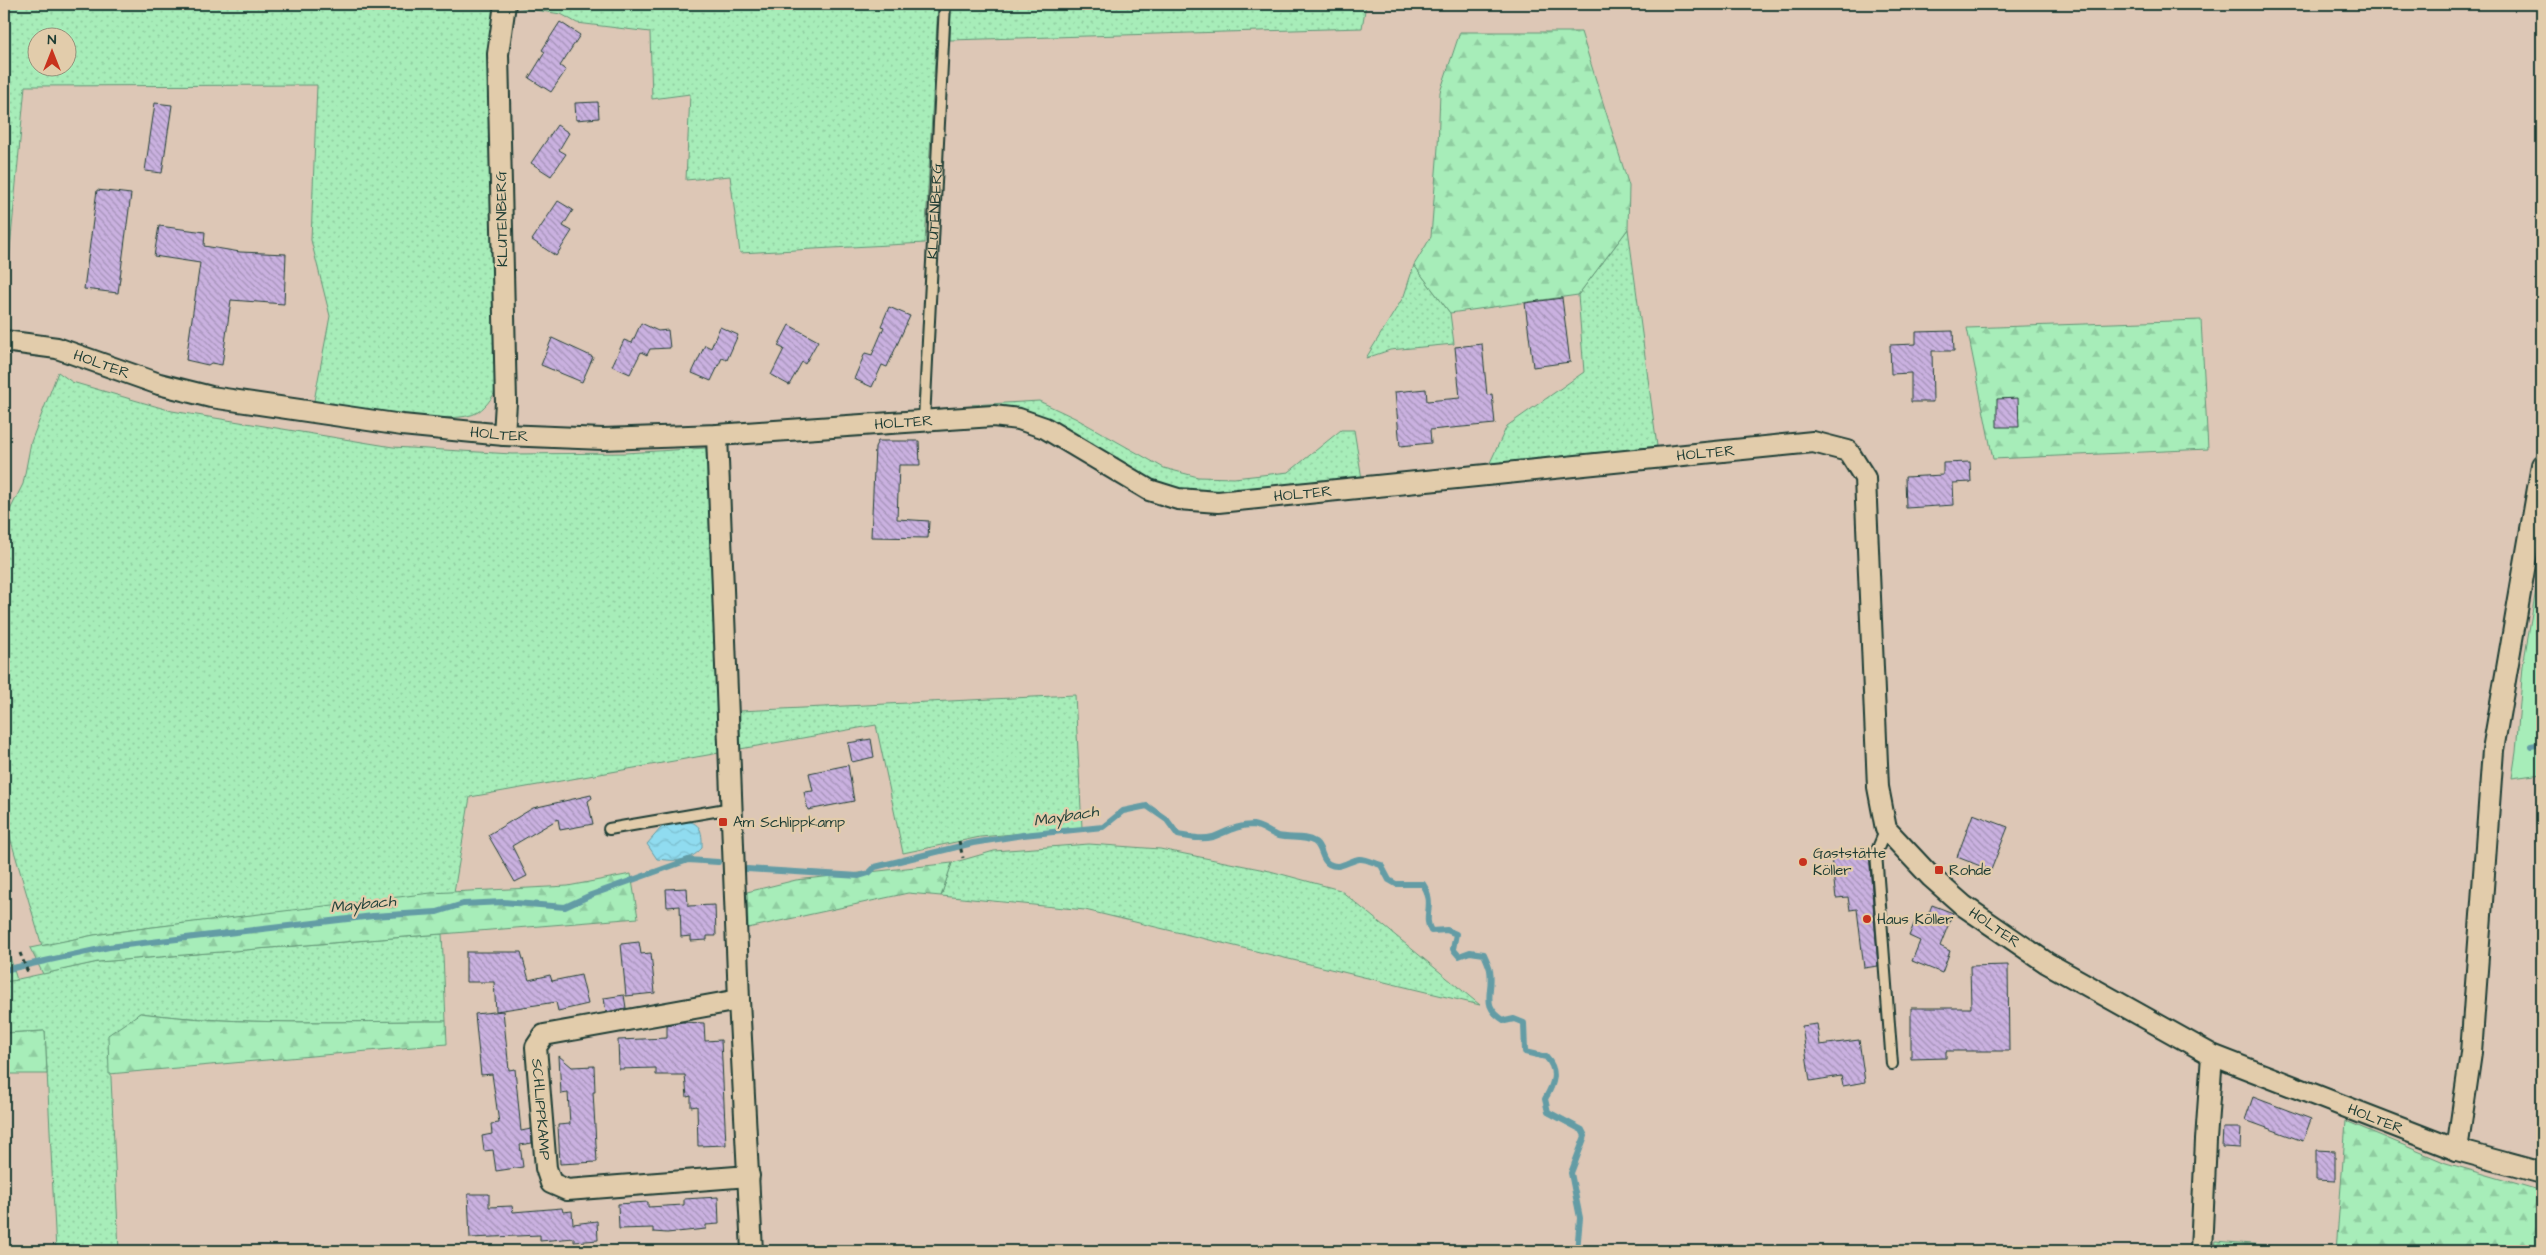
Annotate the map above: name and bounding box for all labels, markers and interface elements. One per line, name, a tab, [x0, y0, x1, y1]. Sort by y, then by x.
north arrow	[28, 28, 78, 78]
text: N	[48, 30, 57, 50]
street label: KLUTENBERG	[922, 162, 947, 260]
street label: KLUTENBERG	[491, 170, 513, 267]
street label: HOLTER	[71, 344, 133, 383]
street label: HOLTER	[874, 410, 934, 435]
street label: HOLTER	[469, 421, 529, 446]
street label: HOLTER	[1676, 439, 1736, 466]
street label: HOLTER	[1273, 480, 1333, 507]
water label: Maybach	[1032, 800, 1101, 833]
place label: Am Schlippkamp	[733, 812, 845, 833]
marker: Am Schlippkamp	[717, 816, 729, 828]
place label: Gaststätte Köller	[1813, 843, 1886, 881]
marker: Gaststätte Köller	[1797, 856, 1809, 868]
place label: Rohde	[1949, 860, 1991, 881]
marker: Rohde	[1933, 864, 1945, 876]
water label: Maybach	[329, 890, 398, 919]
street label: HOLTER	[1965, 902, 2025, 952]
place label: Haus Köller	[1877, 909, 1954, 930]
marker: Haus Köller	[1861, 913, 1873, 925]
street label: SCHLIPPKAMP	[526, 1058, 556, 1161]
street label: HOLTER	[2345, 1098, 2407, 1139]

